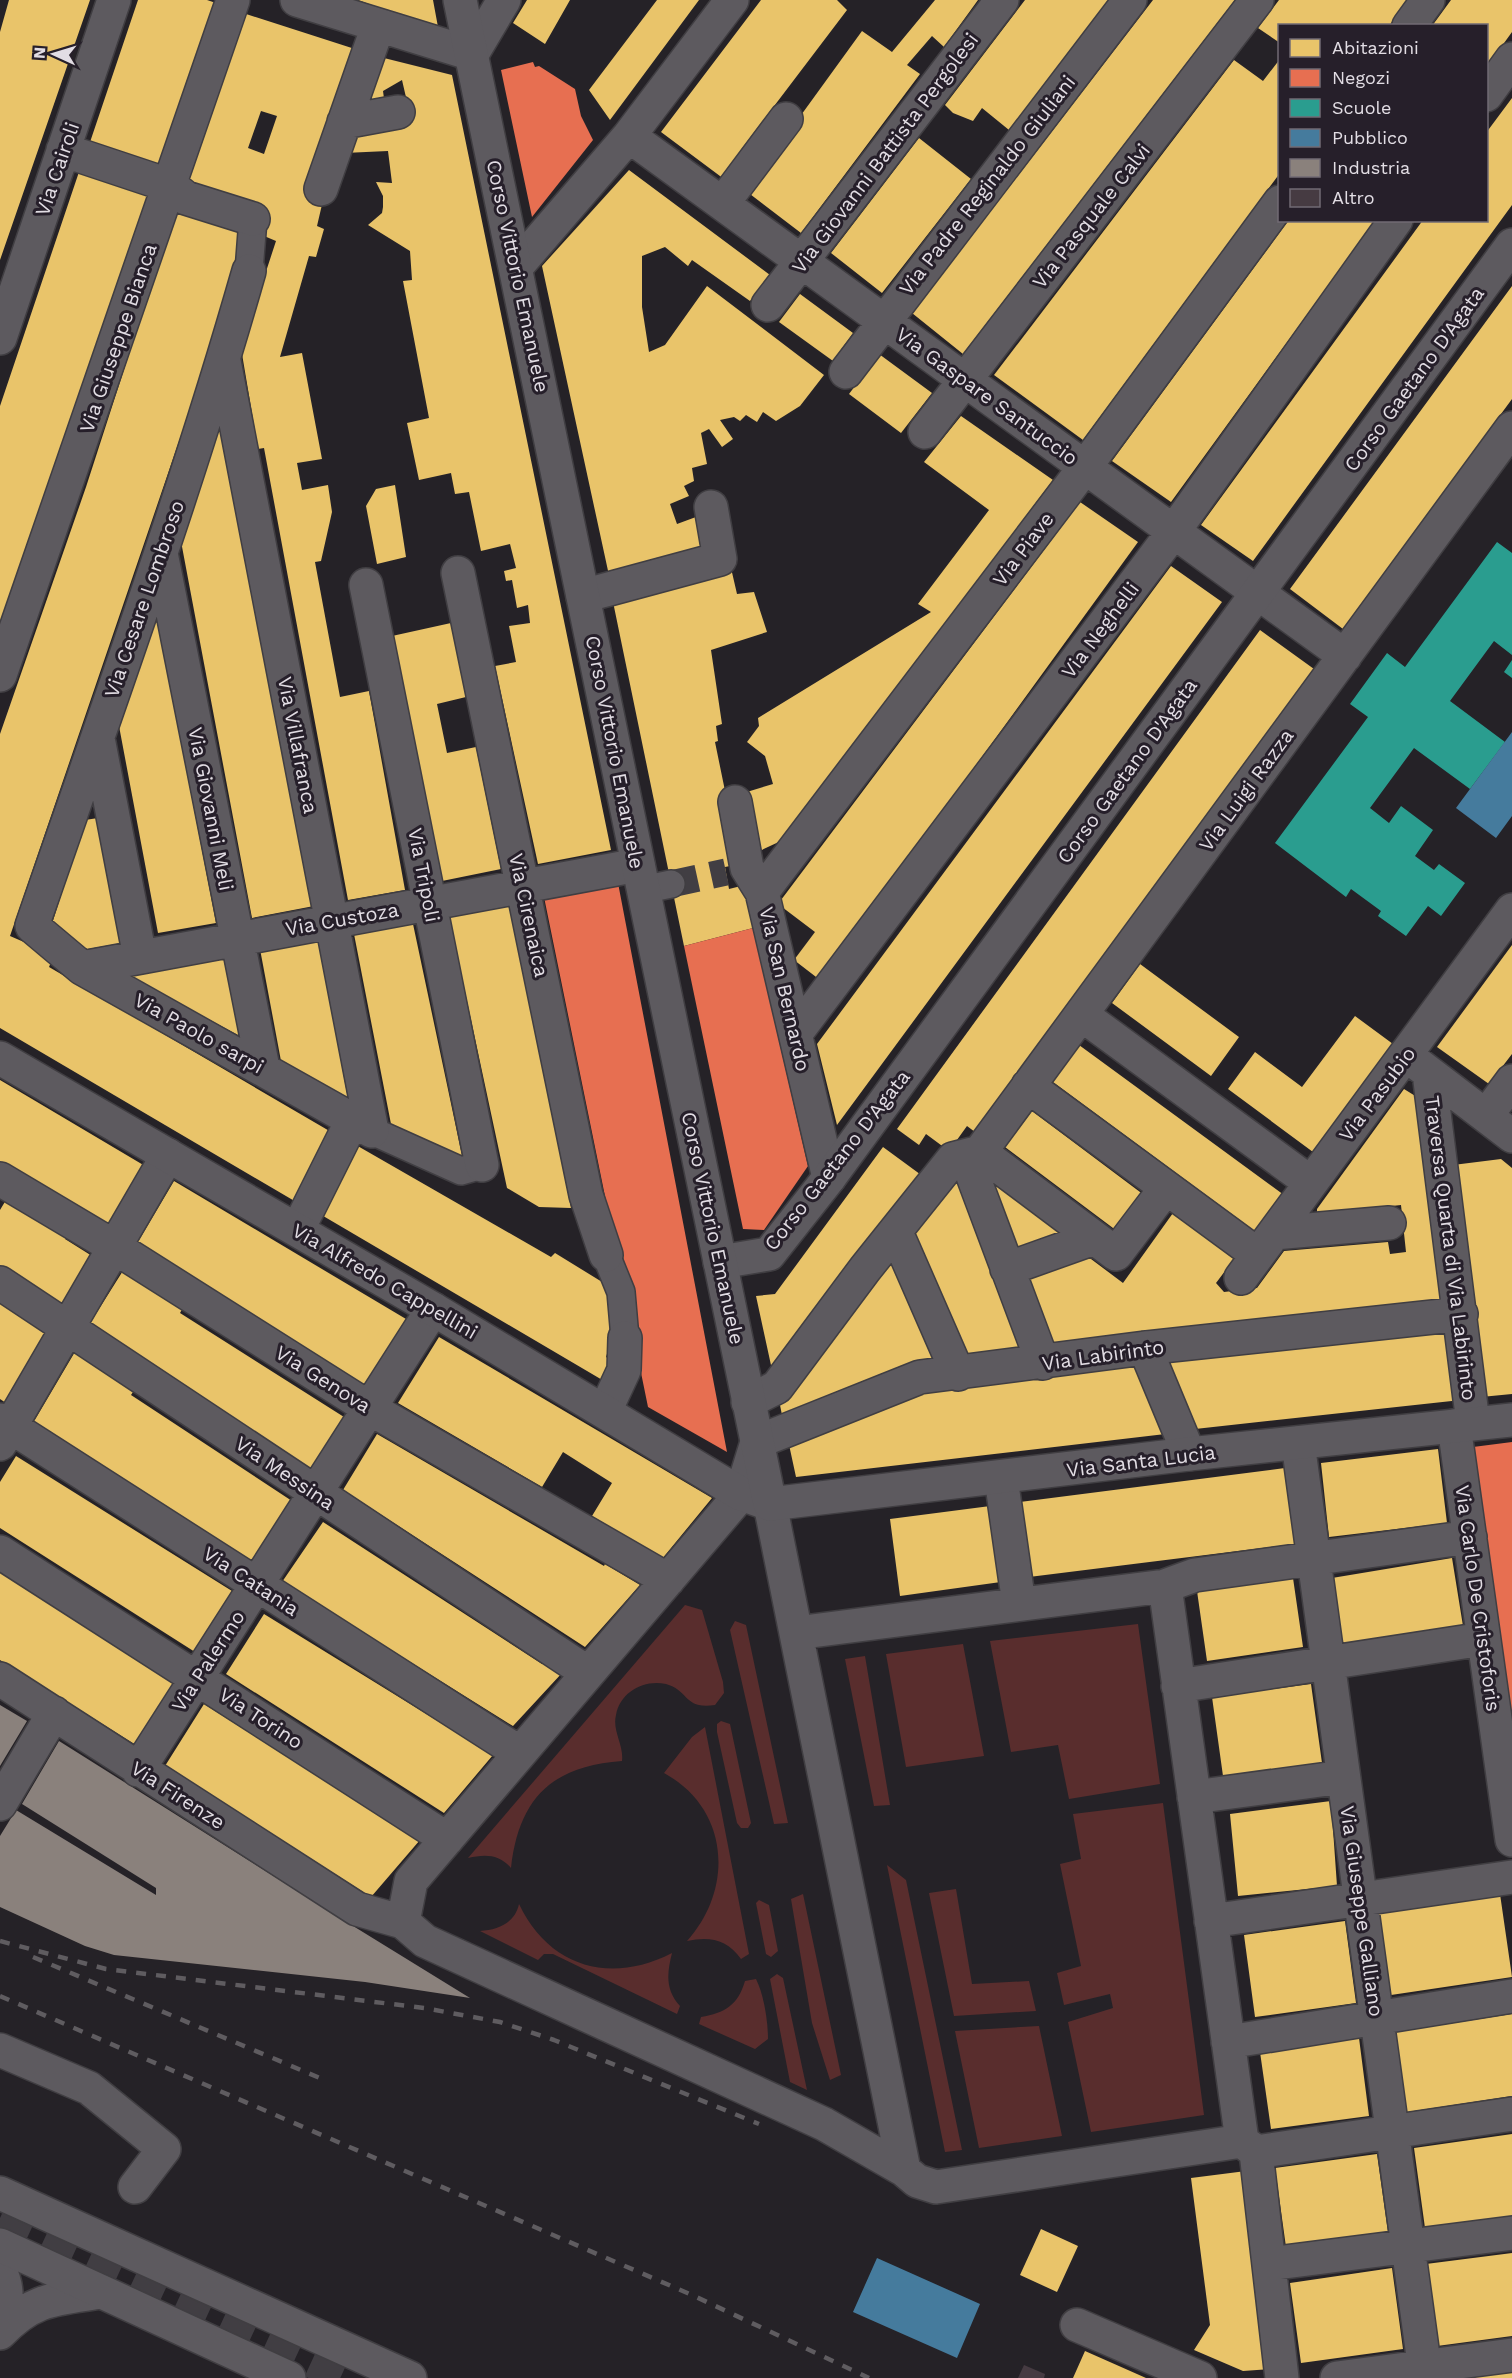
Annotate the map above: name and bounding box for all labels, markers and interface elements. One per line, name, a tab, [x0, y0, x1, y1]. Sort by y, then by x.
north arrow	[24, 24, 84, 84]
legend	[1278, 24, 1488, 222]
street label: Via Giovanni Battista Pergolesi	[787, 28, 983, 278]
text: Abitazioni	[1332, 37, 1419, 58]
text: N	[30, 46, 49, 60]
text: Negozi	[1332, 67, 1390, 88]
street label: Via Padre Reginaldo Giuliani	[894, 70, 1080, 300]
text: Scuole	[1332, 97, 1391, 118]
street label: Via Cairoli	[30, 119, 84, 219]
text: Pubblico	[1332, 127, 1408, 148]
street label: Via Pasquale Calvi	[1027, 139, 1155, 293]
street label: Corso Vittorio Emanuele	[482, 157, 554, 395]
text: Industria	[1332, 157, 1410, 178]
text: Altro	[1332, 187, 1374, 208]
street label: Via Giuseppe Bianca	[74, 240, 162, 436]
street label: Corso Gaetano D'Agata	[1339, 282, 1489, 476]
street label: Via Gaspare Santuccio	[891, 322, 1083, 470]
street label: Via Cesare Lombroso	[99, 497, 189, 701]
street label: Via Piave	[987, 507, 1059, 591]
street label: Via Neghelli	[1056, 577, 1144, 683]
street label: Corso Vittorio Emanuele	[581, 633, 649, 871]
street label: Via Villafranca	[273, 674, 323, 816]
street label: Corso Gaetano D'Agata	[1052, 674, 1202, 868]
street label: Via Luigi Razza	[1194, 724, 1298, 856]
street label: Via Giovanni Meli	[183, 725, 239, 893]
street label: Via Tripoli	[403, 826, 445, 924]
street label: Via Cirenaica	[504, 851, 554, 979]
street label: Via Custoza	[283, 897, 401, 941]
street label: Via San Bernardo	[754, 904, 816, 1074]
street label: Via Paolo sarpi	[130, 988, 268, 1078]
street label: Via Pasubio	[1334, 1042, 1420, 1146]
street label: Corso Gaetano D'Agata	[759, 1065, 915, 1255]
street label: Traversa Quarta di Via Labirinto	[1420, 1094, 1482, 1402]
street label: Corso Vittorio Emanuele	[677, 1109, 749, 1347]
street label: Via Alfredo Cappellini	[288, 1218, 482, 1344]
street label: Via Labirinto	[1040, 1335, 1166, 1375]
street label: Via Genova	[271, 1340, 375, 1418]
street label: Via Messina	[231, 1431, 339, 1515]
street label: Via Santa Lucia	[1065, 1440, 1217, 1482]
street label: Via Carlo De Cristoforis	[1450, 1483, 1506, 1713]
street label: Via Catania	[199, 1541, 303, 1621]
street label: Via Palermo	[166, 1606, 250, 1716]
street label: Via Torino	[215, 1682, 307, 1754]
street label: Via Firenze	[126, 1756, 230, 1834]
street label: Via Giuseppe Galliano	[1335, 1804, 1389, 2018]

